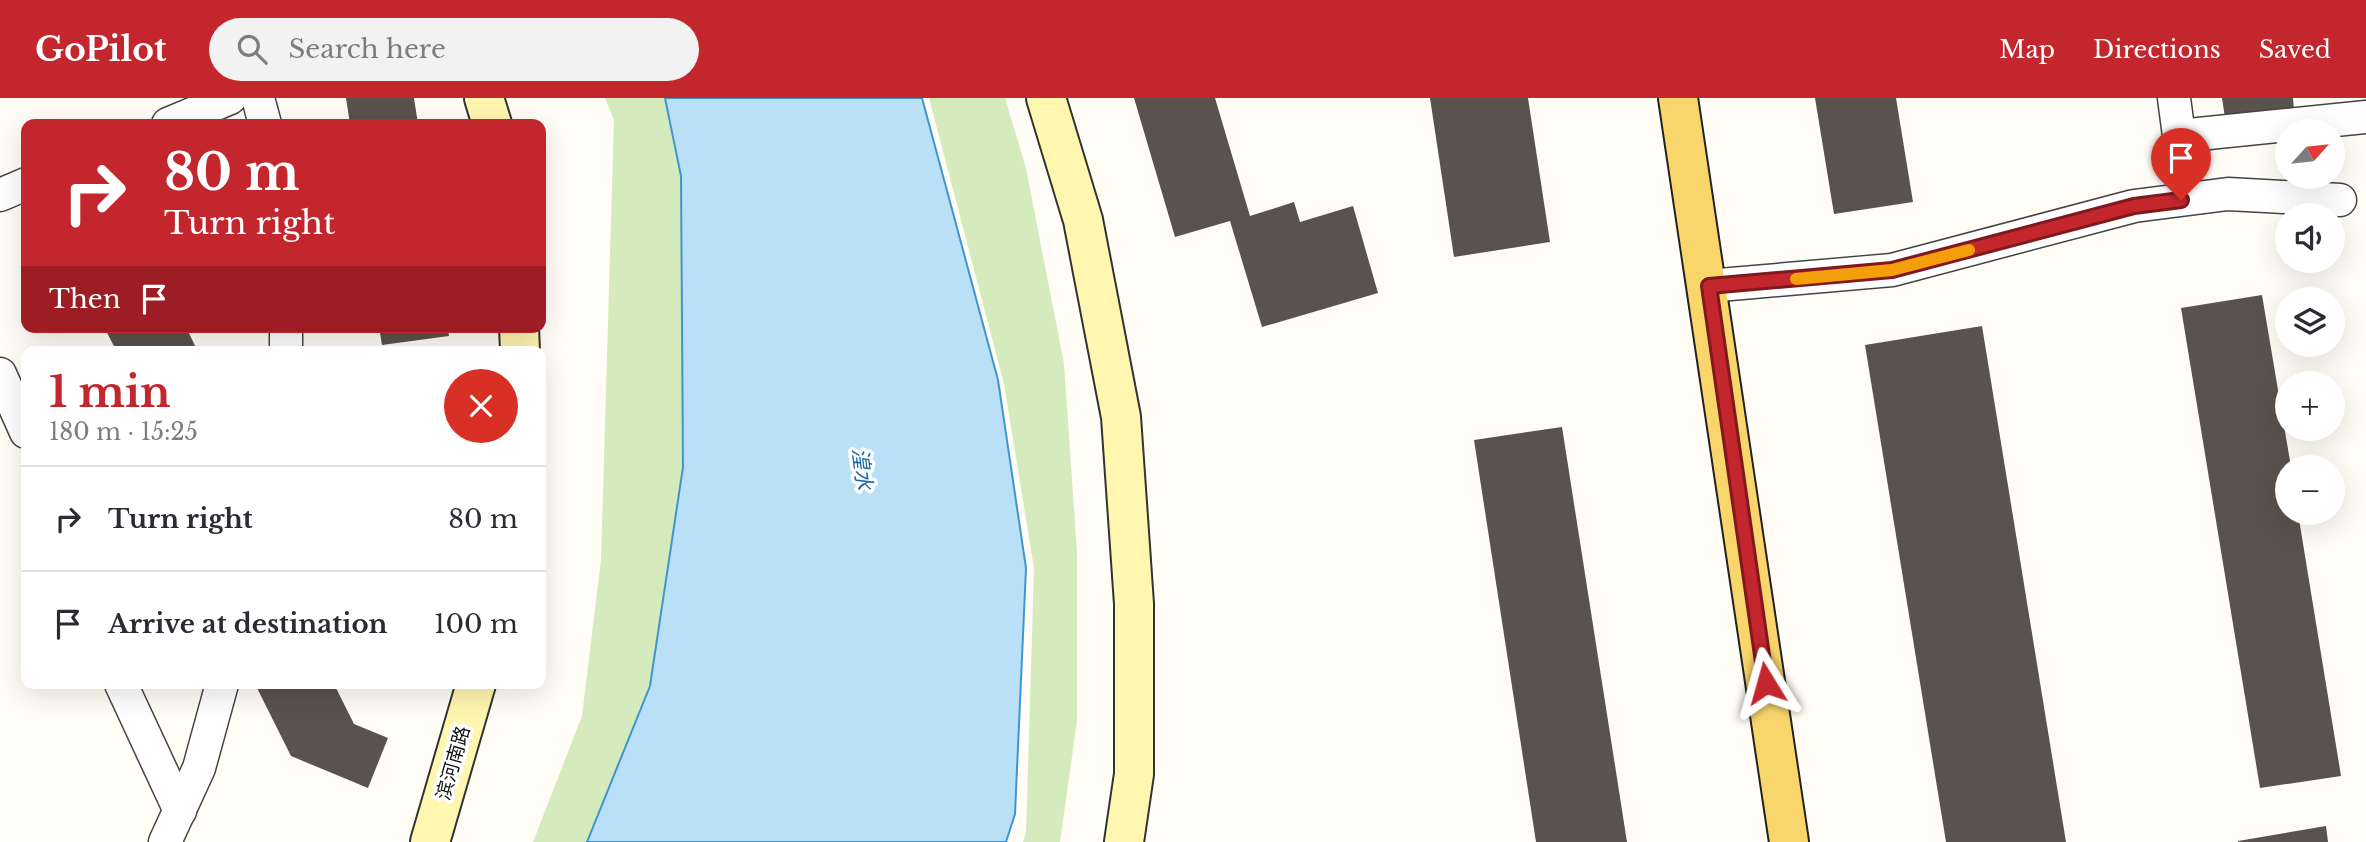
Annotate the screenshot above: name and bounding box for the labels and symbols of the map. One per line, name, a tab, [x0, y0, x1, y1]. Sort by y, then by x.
north arrow	[2275, 119, 2345, 189]
pin	[2151, 128, 2211, 200]
water label: 湟水	[847, 447, 878, 492]
position arrow	[1729, 646, 1803, 720]
street label: 滨河南路	[431, 723, 475, 803]

